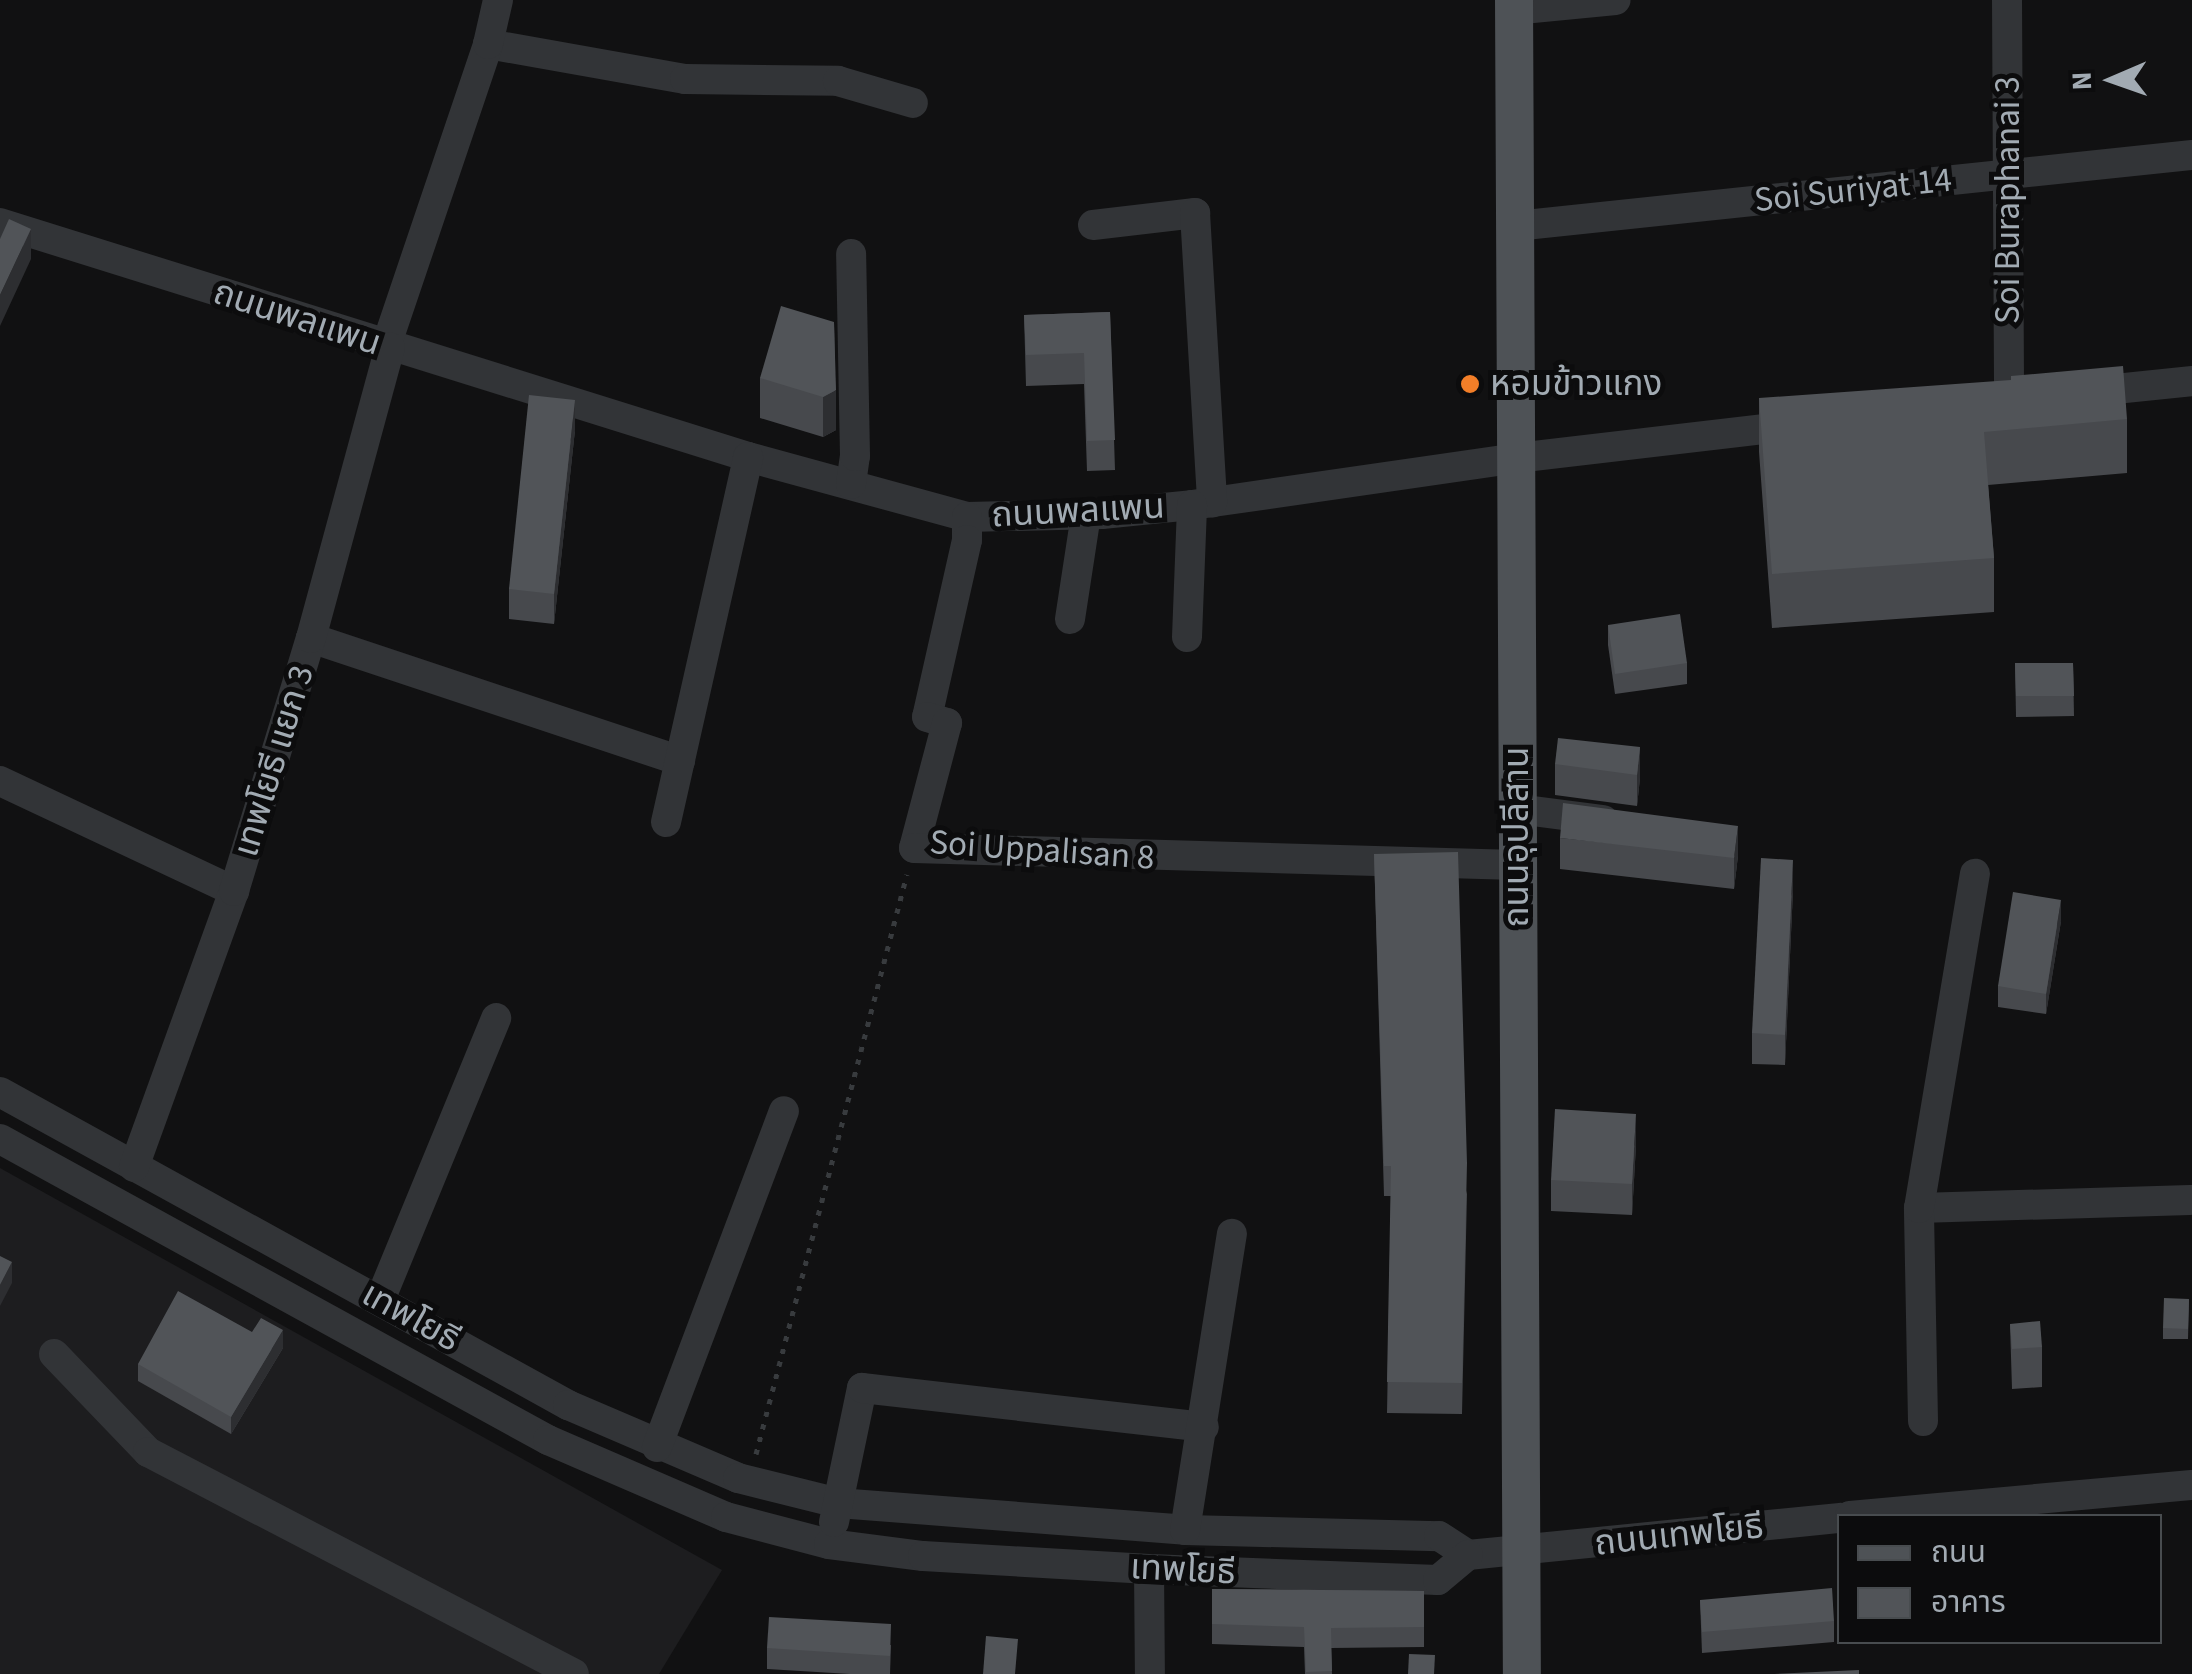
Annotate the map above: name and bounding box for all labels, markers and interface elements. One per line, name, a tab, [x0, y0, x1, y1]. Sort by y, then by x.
north arrow	[2062, 30, 2162, 130]
text: N	[2062, 71, 2102, 91]
street label: Soi Buraphanai 3	[1987, 76, 2029, 324]
street label: Soi Suriyat 14	[1752, 159, 1954, 221]
street label: ถนนพลแพน	[208, 271, 386, 365]
place label: หอมข้าวแกง	[1490, 363, 1662, 405]
marker: หอมข้าวแกง	[1459, 373, 1481, 395]
street label: ถนนพลแพน	[990, 485, 1166, 537]
street label: เทพโยธี แยก 3	[225, 660, 323, 862]
street label: ถนนอุปลีสาน	[1496, 747, 1538, 927]
street label: Soi Uppalisan 8	[928, 821, 1156, 879]
street label: เทพโยธี	[355, 1273, 467, 1361]
street label: ถนนเทพโยธี	[1593, 1505, 1765, 1565]
legend	[1837, 1514, 2162, 1644]
text: ถนน	[1931, 1531, 1986, 1574]
street label: เทพโยธี	[1129, 1546, 1237, 1594]
text: อาคาร	[1931, 1581, 2006, 1624]

